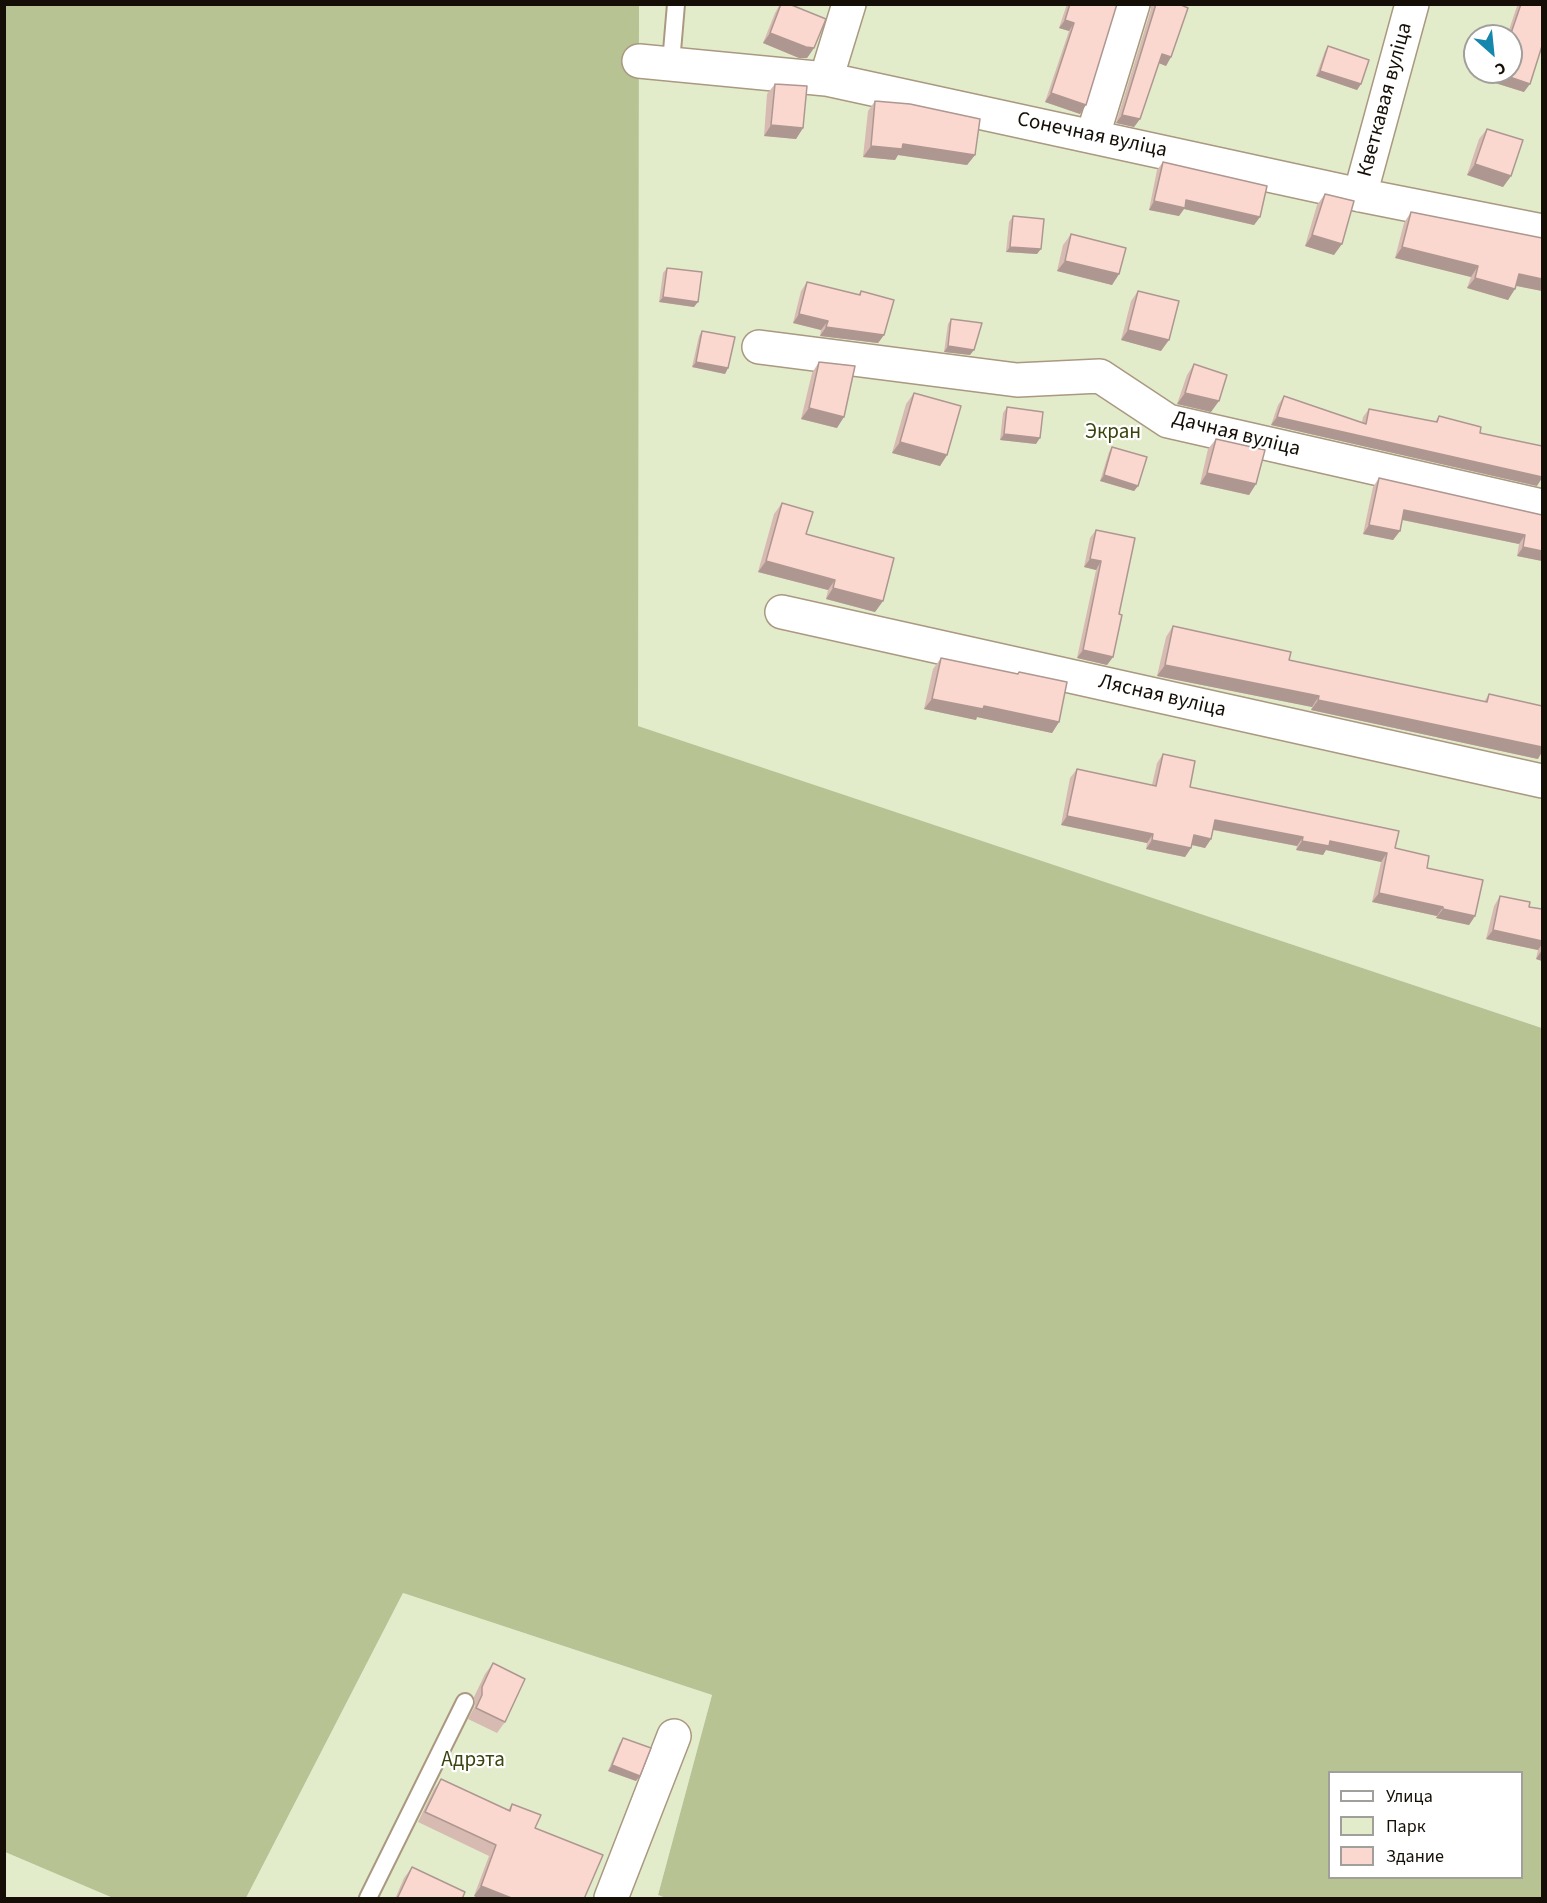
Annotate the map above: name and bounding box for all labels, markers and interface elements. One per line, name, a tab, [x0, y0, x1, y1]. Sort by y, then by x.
street label: Кветкавая вуліца	[1353, 20, 1419, 180]
north arrow	[1463, 24, 1523, 84]
text: С	[1491, 56, 1509, 80]
street label: Сонечная вуліца	[1015, 108, 1169, 164]
street label: Дачная вуліца	[1169, 407, 1303, 463]
park label: Экран	[1085, 420, 1141, 446]
street label: Лясная вуліца	[1096, 670, 1228, 724]
park label: Адрэта	[441, 1748, 505, 1774]
legend	[1328, 1771, 1523, 1879]
text: Улица	[1386, 1784, 1433, 1809]
text: Парк	[1386, 1814, 1426, 1839]
text: Здание	[1386, 1844, 1444, 1869]

